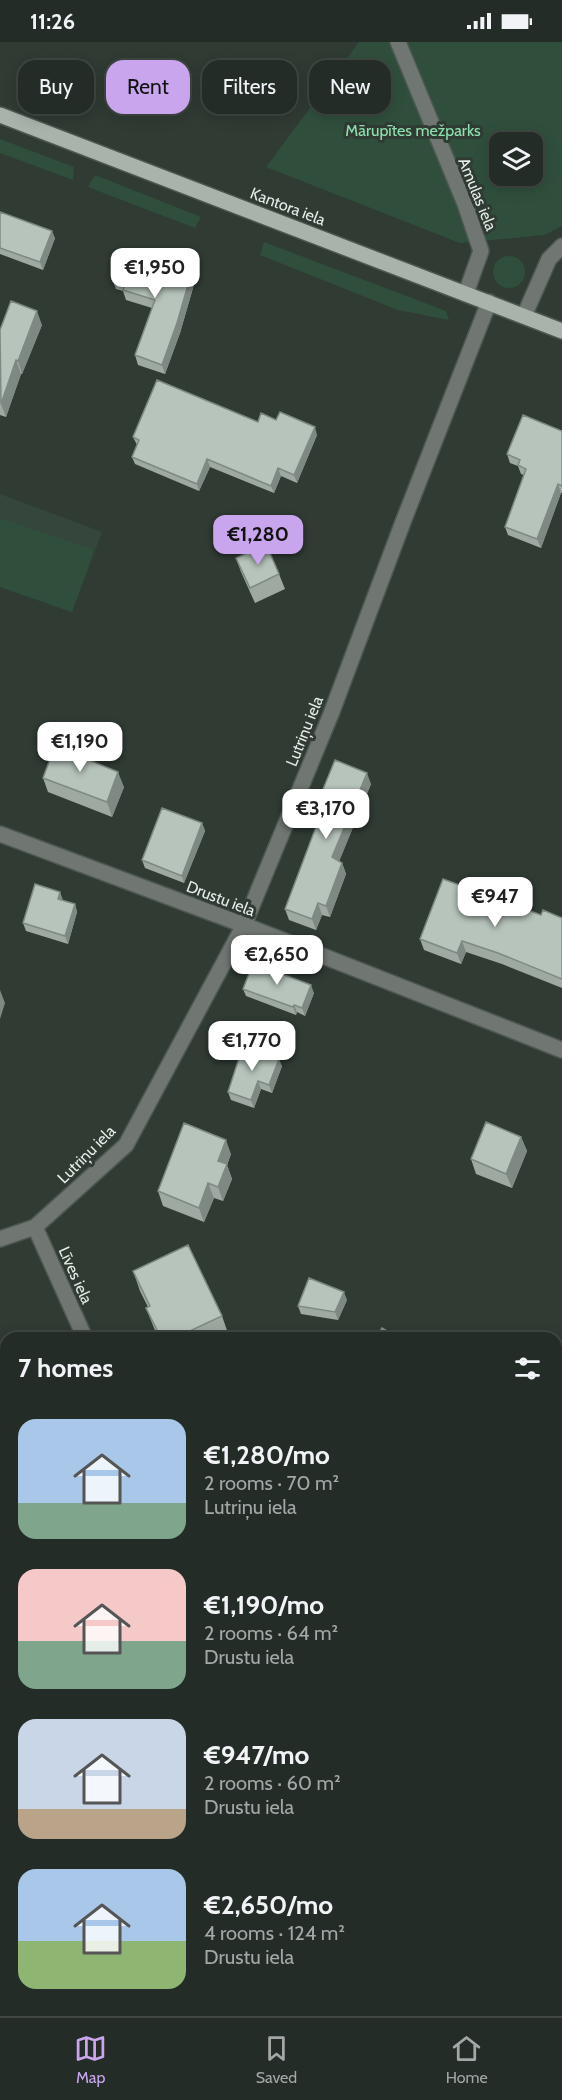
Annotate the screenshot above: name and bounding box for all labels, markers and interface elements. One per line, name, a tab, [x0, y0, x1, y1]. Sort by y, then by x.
text: 11:26	[30, 8, 75, 35]
chip: Buy	[18, 60, 94, 114]
chip: Rent	[106, 60, 190, 114]
chip: Filters	[202, 60, 297, 114]
chip: New	[309, 60, 391, 114]
park label: Mārupītes mežparks	[345, 121, 481, 140]
map controls	[489, 132, 543, 186]
button: layers	[489, 132, 543, 186]
street label: Amulas iela	[454, 155, 501, 234]
street label: Kantora iela	[248, 183, 328, 230]
pin: €1,950	[106, 248, 204, 299]
text: €1,950	[125, 255, 185, 279]
pin: €1,280	[209, 515, 307, 566]
text: €1,280	[227, 522, 289, 546]
street label: Lutriņu iela	[282, 693, 328, 769]
pin: €1,190	[31, 722, 129, 773]
text: €1,190	[51, 729, 109, 753]
pin: €3,170	[277, 789, 375, 840]
text: €3,170	[296, 796, 356, 820]
street label: Drustu iela	[184, 877, 258, 920]
pin: €947	[459, 877, 531, 928]
text: €947	[472, 884, 518, 908]
pin: €2,650	[228, 935, 326, 986]
text: €2,650	[245, 942, 309, 966]
pin: €1,770	[203, 1021, 301, 1072]
text: €1,770	[222, 1028, 282, 1052]
street label: Lutriņu iela	[53, 1121, 120, 1188]
street label: Līves iela	[55, 1244, 97, 1307]
text: 7 homes	[18, 1352, 113, 1384]
icon: filters	[511, 1352, 544, 1385]
text: €1,280/mo	[204, 1439, 330, 1471]
icon: home	[66, 1443, 138, 1515]
text: 2 rooms · 70 m²	[204, 1471, 339, 1495]
text: Lutriņu iela	[204, 1495, 297, 1519]
text: €1,190/mo	[204, 1589, 324, 1621]
icon: home	[66, 1593, 138, 1665]
text: 2 rooms · 64 m²	[204, 1621, 338, 1645]
text: Drustu iela	[204, 1645, 294, 1669]
text: €947/mo	[204, 1739, 309, 1771]
icon: home	[66, 1743, 138, 1815]
text: 2 rooms · 60 m²	[204, 1771, 341, 1795]
text: Drustu iela	[204, 1795, 294, 1819]
text: €2,650/mo	[204, 1889, 333, 1921]
icon: home	[66, 1893, 138, 1965]
text: 4 rooms · 124 m²	[204, 1921, 345, 1945]
text: Drustu iela	[204, 1945, 294, 1969]
tab: Map	[74, 2032, 107, 2087]
tab: Saved	[256, 2032, 297, 2087]
tab: Home	[446, 2032, 488, 2087]

